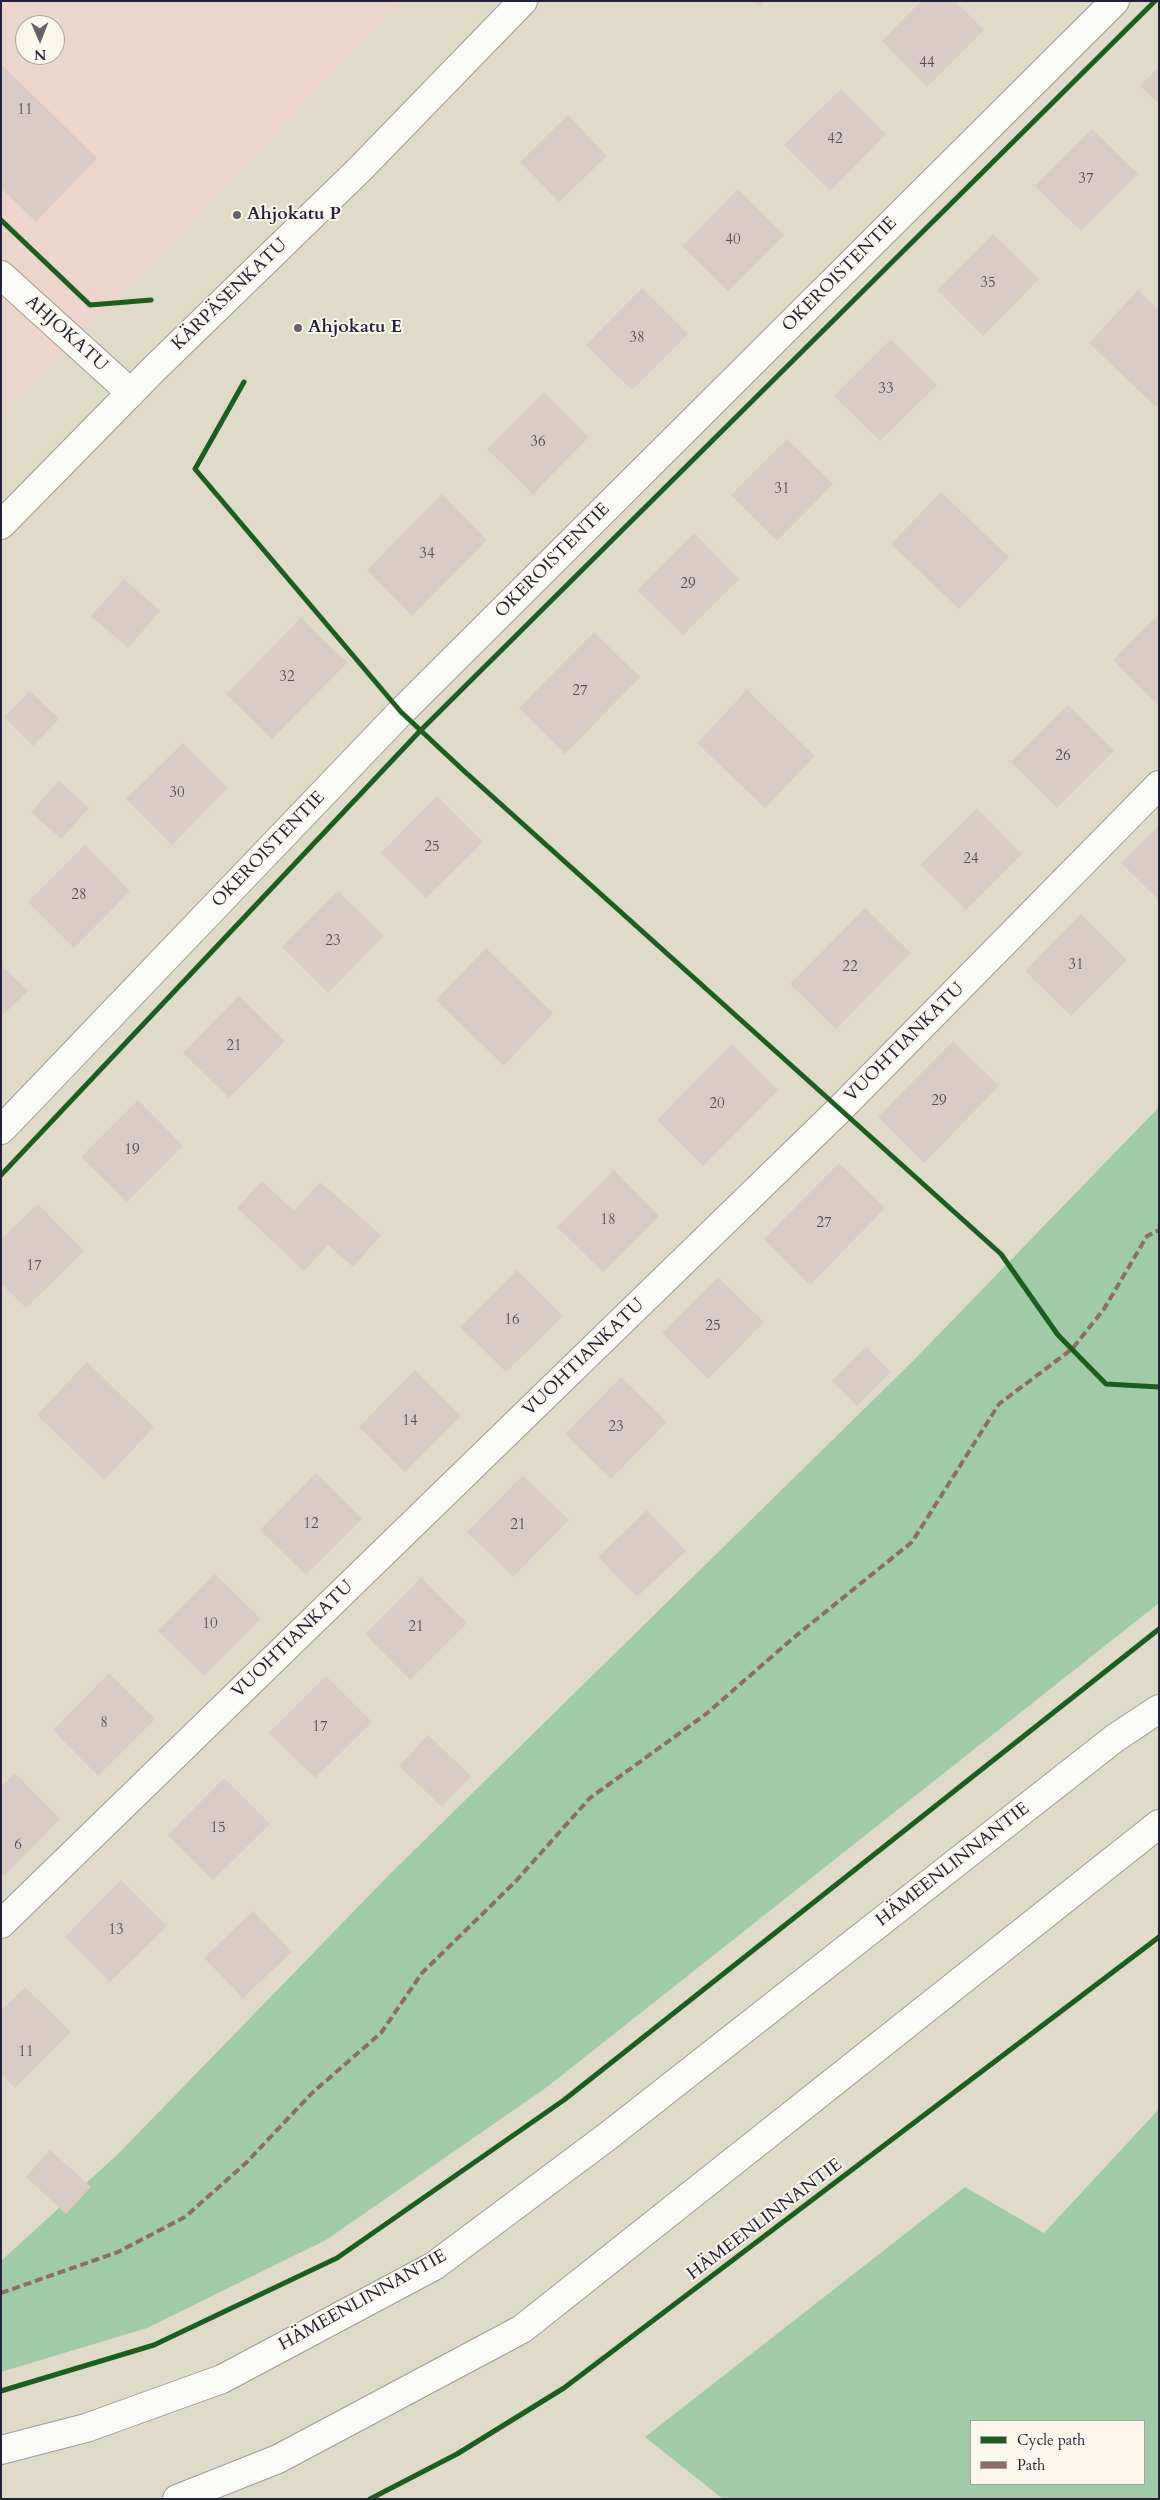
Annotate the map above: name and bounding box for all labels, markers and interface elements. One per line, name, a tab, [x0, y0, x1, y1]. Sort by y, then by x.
north arrow	[15, 15, 65, 65]
text: N	[34, 45, 46, 64]
house number: 44	[919, 55, 935, 73]
house number: 11	[17, 102, 33, 120]
house number: 42	[827, 131, 843, 149]
house number: 37	[1078, 171, 1094, 189]
place label: Ahjokatu P	[247, 204, 341, 226]
marker: Ahjokatu P	[231, 209, 243, 221]
street label: OKEROISTENTIE	[778, 213, 902, 337]
house number: 40	[725, 232, 741, 250]
street label: KÄRPÄSENKATU	[168, 235, 292, 355]
house number: 35	[980, 275, 996, 293]
street label: AHJOKATU	[20, 291, 112, 377]
place label: Ahjokatu E	[308, 317, 402, 339]
marker: Ahjokatu E	[292, 322, 304, 334]
house number: 38	[629, 330, 645, 348]
house number: 33	[878, 381, 894, 399]
house number: 36	[530, 434, 546, 452]
house number: 31	[774, 481, 790, 499]
street label: OKEROISTENTIE	[491, 499, 615, 623]
house number: 34	[419, 546, 435, 564]
house number: 29	[680, 576, 696, 594]
house number: 32	[279, 669, 295, 687]
house number: 27	[572, 683, 588, 701]
house number: 26	[1055, 748, 1071, 766]
house number: 30	[169, 785, 185, 803]
street label: OKEROISTENTIE	[208, 787, 330, 913]
house number: 25	[424, 839, 440, 857]
house number: 24	[963, 851, 979, 869]
house number: 28	[71, 887, 87, 905]
house number: 23	[325, 933, 341, 951]
house number: 31	[1068, 957, 1084, 975]
house number: 22	[842, 959, 858, 977]
street label: VUOHTIANKATU	[841, 979, 969, 1107]
house number: 21	[226, 1038, 242, 1056]
house number: 29	[931, 1093, 947, 1111]
house number: 20	[709, 1096, 725, 1114]
house number: 19	[124, 1142, 140, 1160]
house number: 18	[600, 1212, 616, 1230]
house number: 27	[816, 1215, 832, 1233]
house number: 17	[26, 1258, 42, 1276]
street label: VUOHTIANKATU	[519, 1295, 649, 1421]
house number: 16	[504, 1312, 520, 1330]
house number: 25	[705, 1318, 721, 1336]
house number: 14	[402, 1413, 418, 1431]
house number: 23	[608, 1419, 624, 1437]
house number: 12	[303, 1516, 319, 1534]
house number: 21	[510, 1517, 526, 1535]
street label: VUOHTIANKATU	[228, 1577, 358, 1703]
house number: 10	[202, 1616, 218, 1634]
house number: 21	[408, 1619, 424, 1637]
house number: 8	[100, 1715, 108, 1733]
house number: 17	[312, 1719, 328, 1737]
street label: HÄMEENLINNANTIE	[872, 1798, 1034, 1932]
house number: 15	[210, 1820, 226, 1838]
house number: 6	[14, 1837, 22, 1855]
house number: 13	[108, 1922, 124, 1940]
house number: 11	[18, 2044, 34, 2062]
street label: HÄMEENLINNANTIE	[683, 2155, 847, 2285]
street label: HÄMEENLINNANTIE	[275, 2246, 451, 2356]
legend	[970, 2420, 1145, 2485]
text: Cycle path	[1017, 2430, 1085, 2450]
text: Path	[1017, 2455, 1045, 2475]

